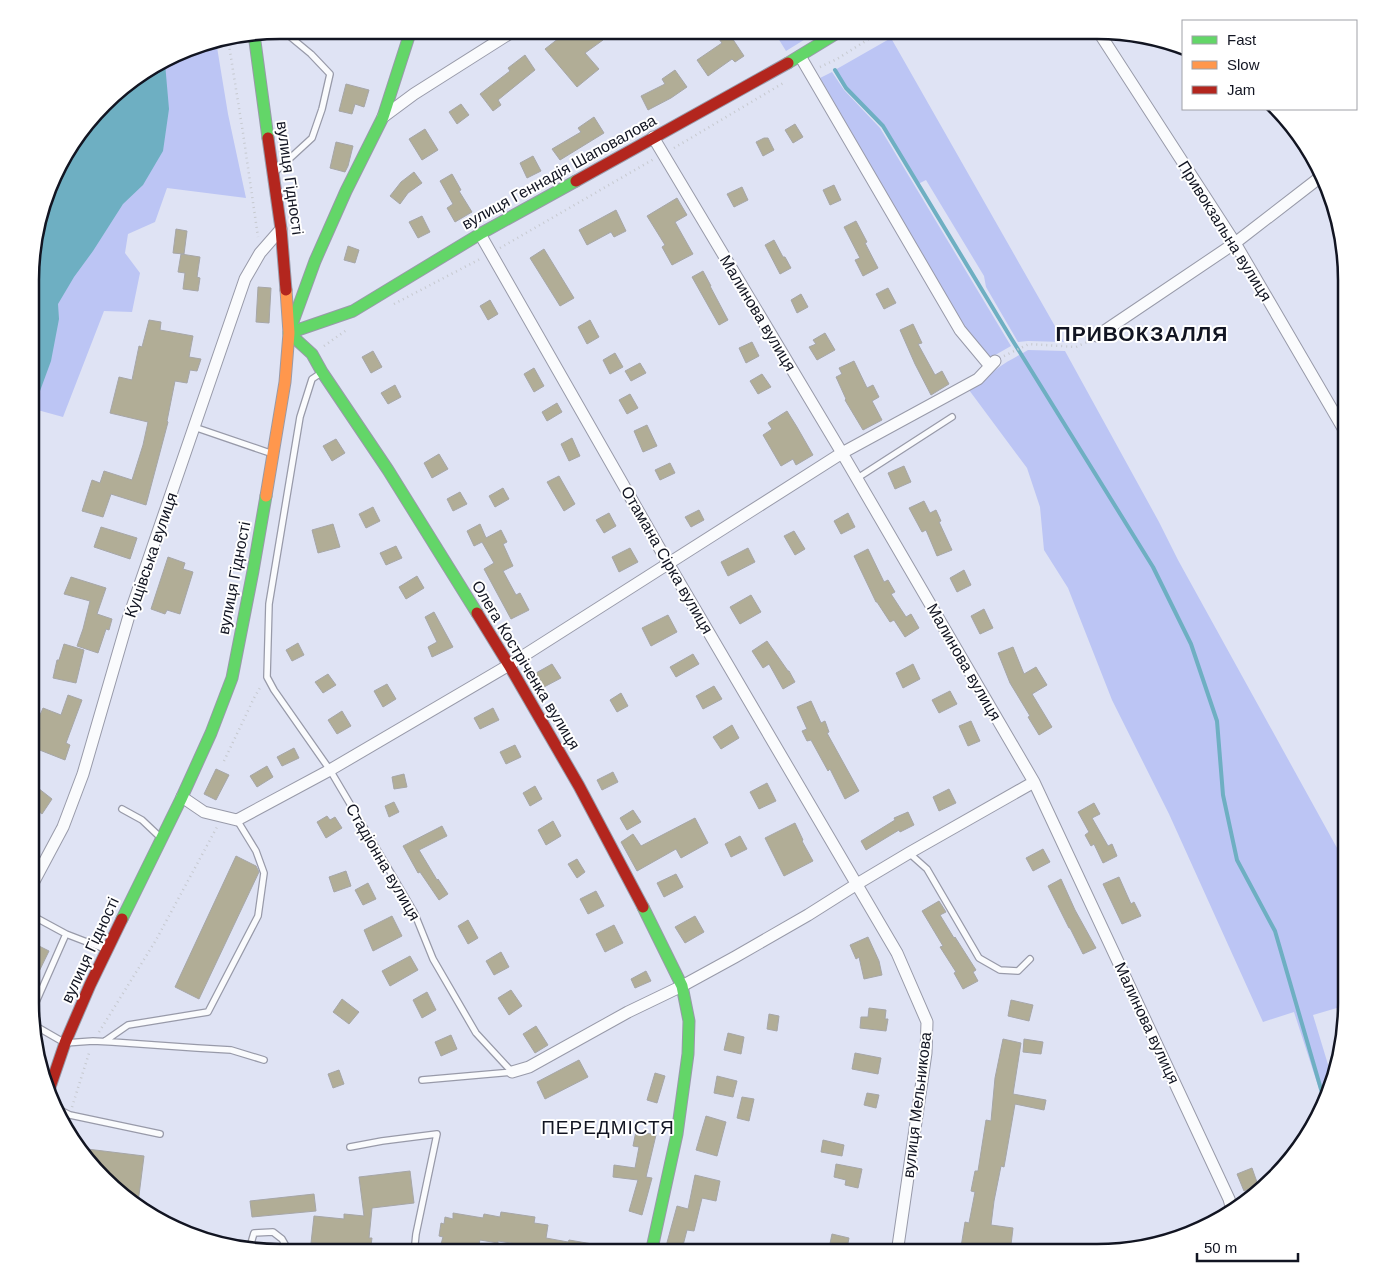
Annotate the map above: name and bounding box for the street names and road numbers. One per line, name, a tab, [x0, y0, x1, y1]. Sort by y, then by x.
street label: вулиця Геннадія Шаповалова	[459, 111, 659, 233]
street label: вулиця Гідності	[274, 120, 306, 236]
street label: Привокзальна вулиця	[1175, 158, 1275, 304]
street label: Малинова вулиця	[717, 252, 799, 374]
street label: Отамана Сірка вулиця	[618, 483, 716, 637]
street label: Кущівська вулиця	[122, 490, 180, 620]
street label: вулиця Гідності	[215, 520, 253, 636]
street label: Олега Костріченка вулиця	[469, 577, 583, 753]
street label: Малинова вулиця	[924, 601, 1004, 723]
street label: Стадіонна вулиця	[343, 800, 423, 924]
street label: вулиця Гідності	[58, 895, 122, 1005]
street label: Малинова вулиця	[1111, 960, 1183, 1086]
street label: вулиця Мельникова	[900, 1031, 934, 1179]

